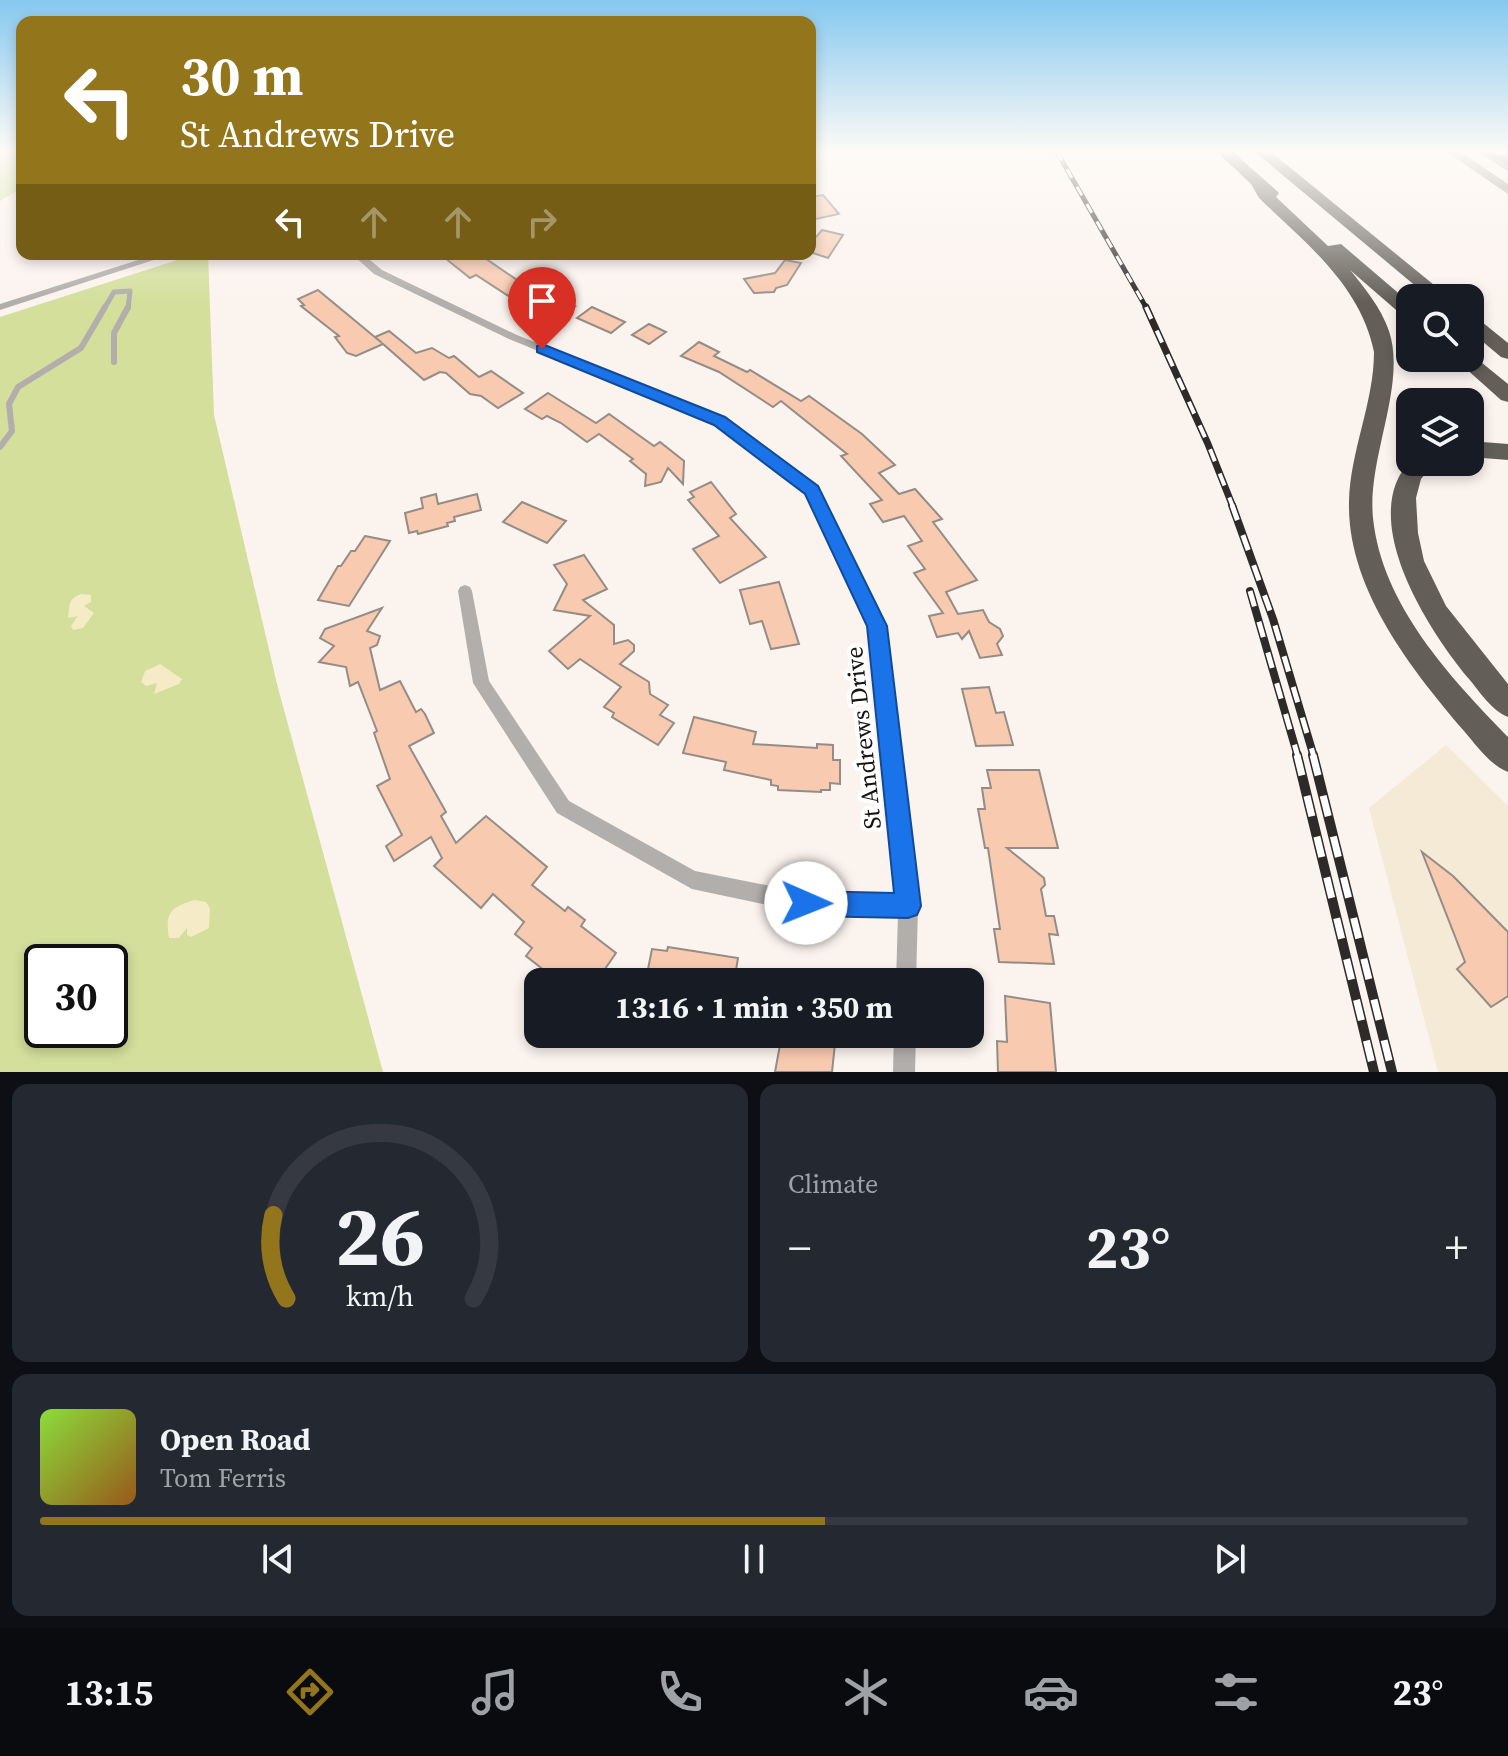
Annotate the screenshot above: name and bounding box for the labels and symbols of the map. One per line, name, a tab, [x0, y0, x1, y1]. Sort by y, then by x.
pin	[508, 267, 576, 349]
street label: St Andrews Drive	[837, 645, 889, 831]
position arrow	[764, 861, 848, 945]
speed limit sign: 30	[24, 944, 128, 1048]

